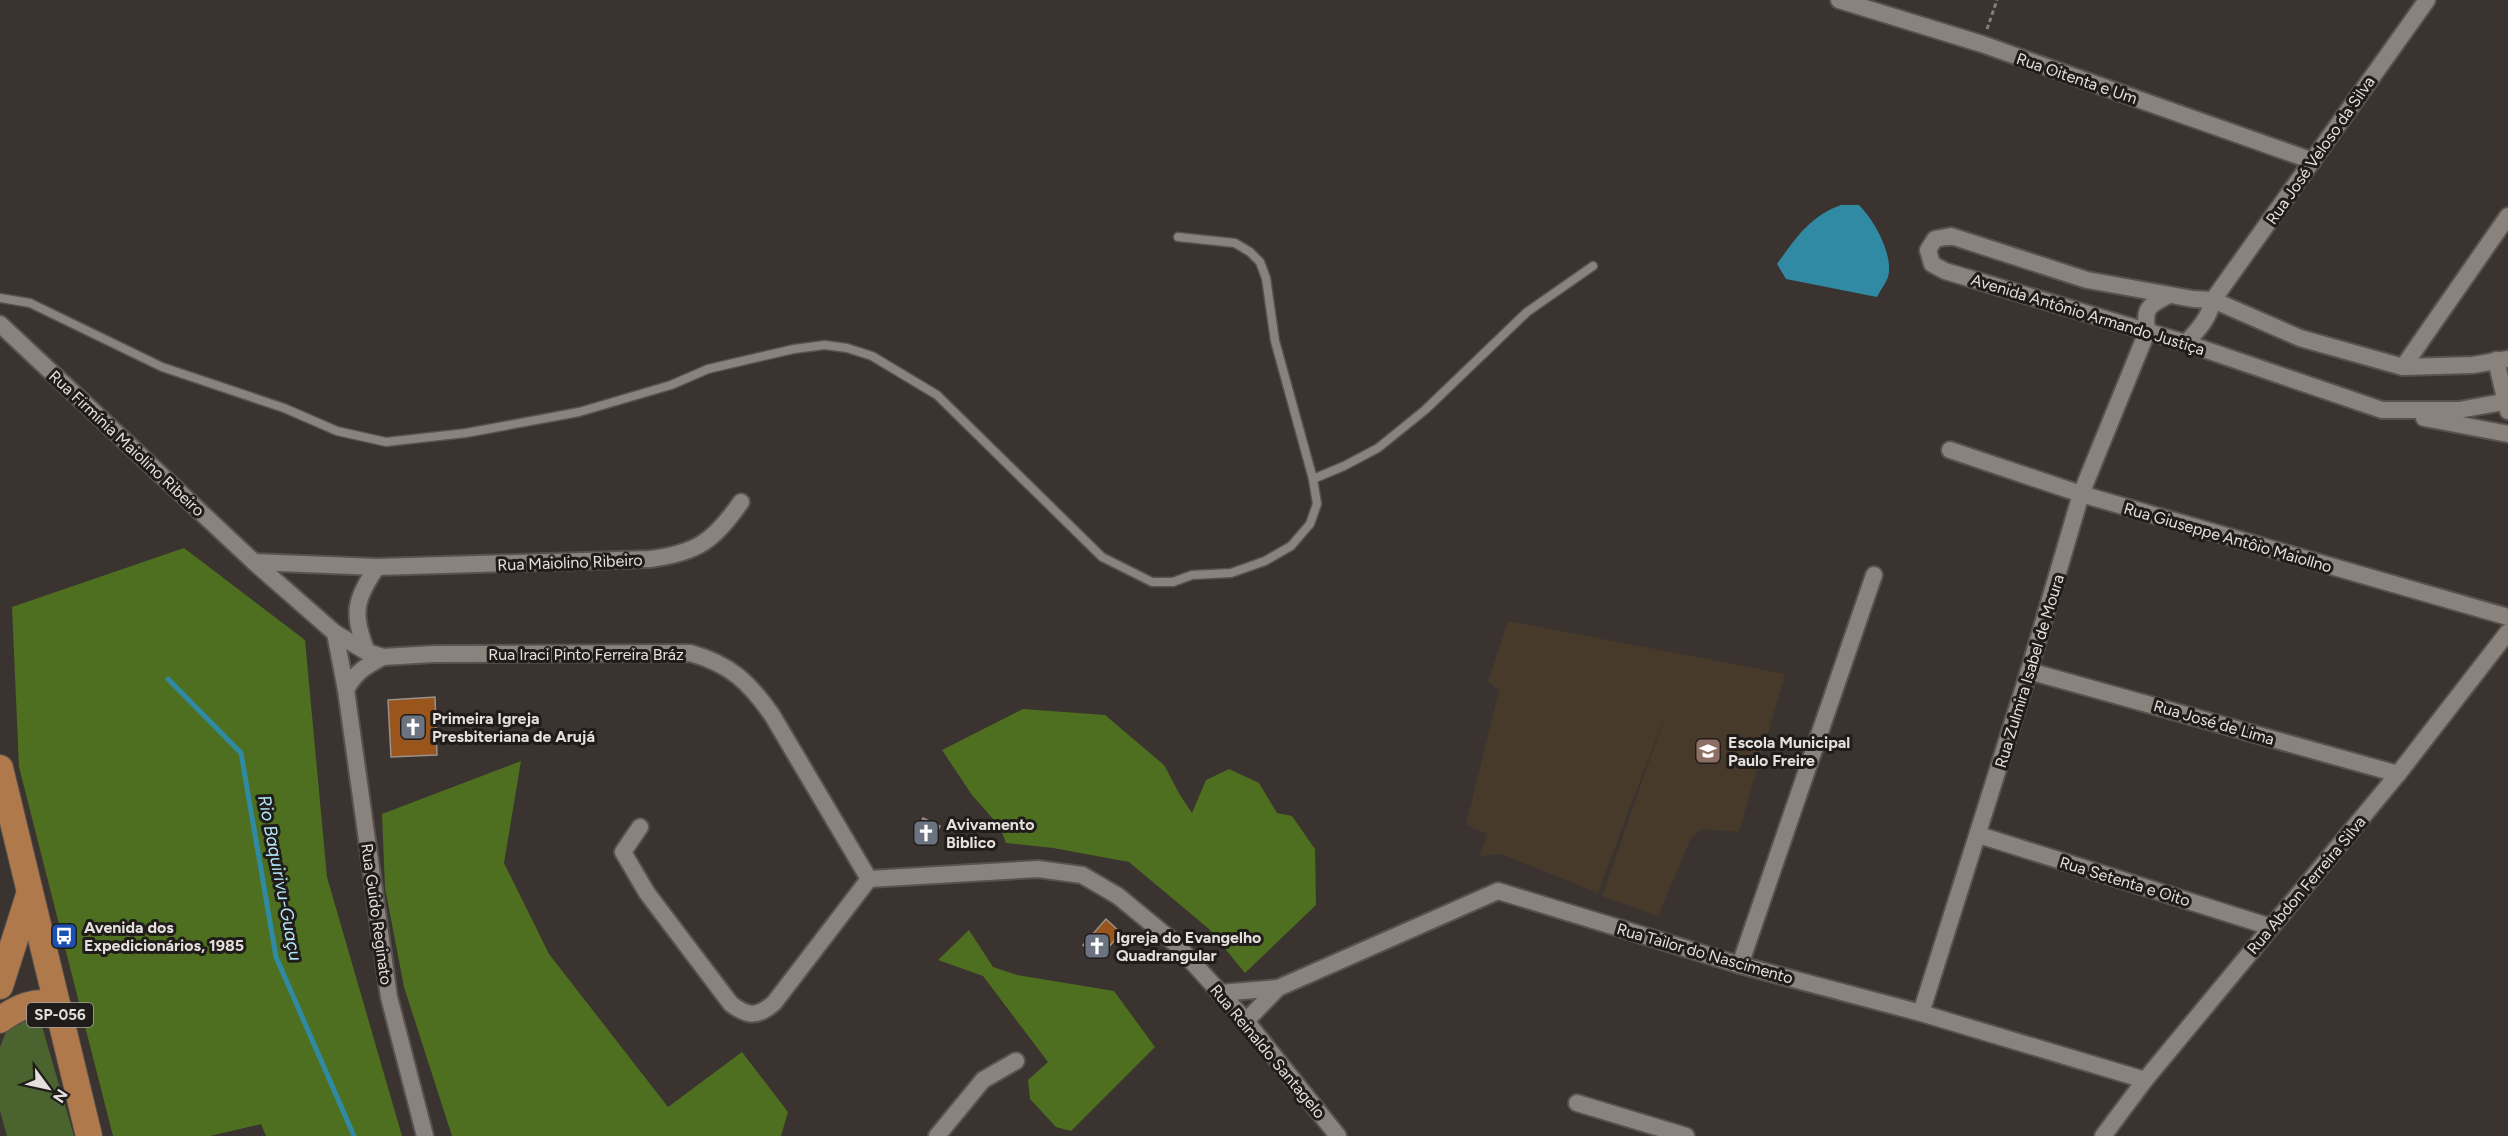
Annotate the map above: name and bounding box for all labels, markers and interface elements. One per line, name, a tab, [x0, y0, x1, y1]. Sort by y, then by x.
street label: Rua Oitenta e Um	[2014, 49, 2140, 108]
street label: Rua José Veloso da Silva	[2262, 73, 2379, 228]
street label: Avenida Antônio Armando Justiça	[1969, 270, 2207, 359]
street label: Rua Firmínia Maiolino Ribeiro	[45, 366, 208, 520]
street label: Rua Giuseppe Antôio Maiollno	[2122, 499, 2334, 576]
street label: Rua Maiolino Ribeiro	[497, 550, 643, 575]
street label: Rua Zulmira Isabel de Moura	[1991, 572, 2068, 770]
street label: Rua Iraci Pinto Ferreira Bráz	[488, 645, 684, 664]
street label: Rua José de Lima	[2151, 696, 2276, 749]
place label: Primeira Igreja Presbiteriana de Arujá	[432, 709, 595, 746]
church icon: Primeira Igreja Presbiteriana de Arujá	[398, 712, 428, 742]
place label: Escola Municipal Paulo Freire	[1728, 733, 1850, 770]
school or university icon: Escola Municipal Paulo Freire	[1693, 736, 1723, 766]
water label: Rio Baquirivu-Guaçu	[253, 793, 307, 963]
street label: Rua Abdon Ferreira Silva	[2243, 812, 2370, 958]
place label: Avivamento Biblico	[946, 815, 1035, 852]
church icon: Avivamento Biblico	[911, 818, 941, 848]
street label: Rua Guido Reginato	[357, 842, 396, 986]
street label: Rua Setenta e Oito	[2057, 853, 2192, 910]
place label: Avenida dos Expedicionários, 1985	[84, 918, 244, 955]
street label: Rua Tailor do Nascimento	[1615, 919, 1795, 988]
bus stop icon: Avenida dos Expedicionários, 1985	[49, 921, 79, 951]
place label: Igreja do Evangelho Quadrangular	[1116, 928, 1261, 965]
church icon: Igreja do Evangelho Quadrangular	[1082, 931, 1112, 961]
street label: Rua Reinaldo Santagelo	[1206, 981, 1329, 1122]
road number: SP-056	[27, 1003, 93, 1027]
north arrow	[18, 1058, 78, 1118]
text: N	[49, 1086, 71, 1106]

